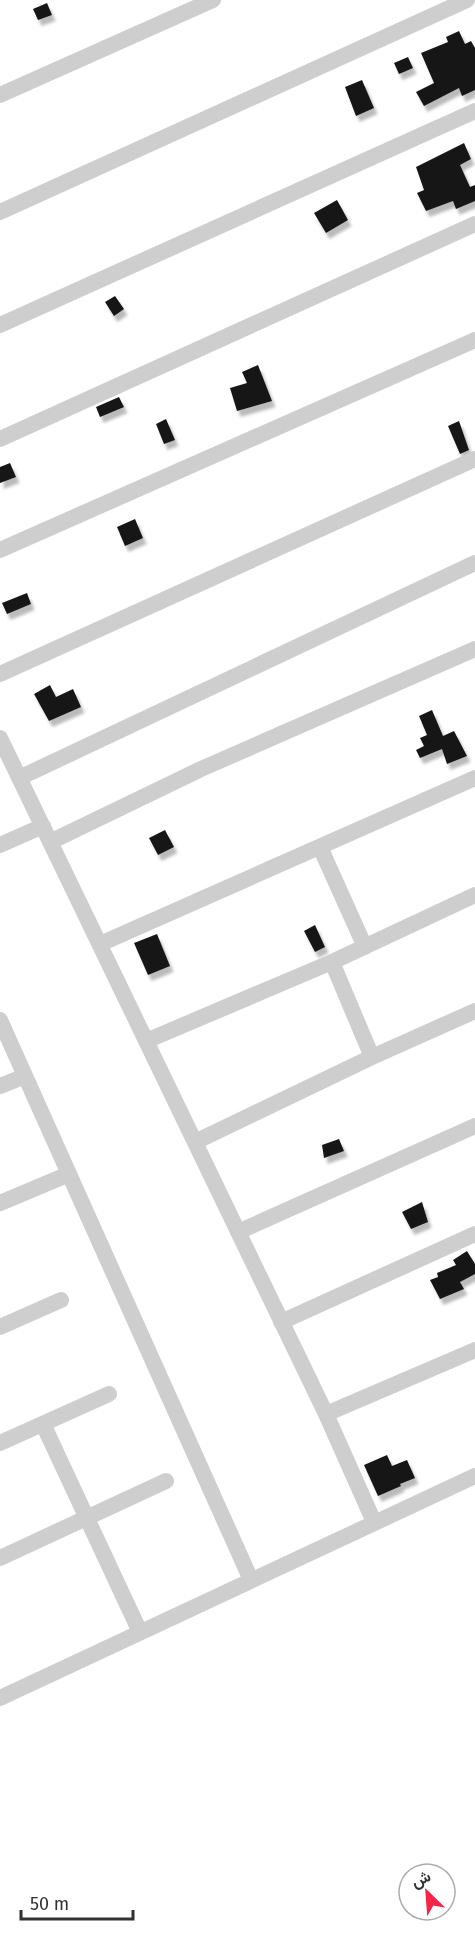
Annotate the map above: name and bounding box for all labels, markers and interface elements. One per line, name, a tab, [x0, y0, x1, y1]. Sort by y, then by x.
north arrow	[397, 1862, 457, 1922]
text: ش	[408, 1866, 434, 1892]
scale bar	[21, 1883, 134, 1921]
text: 50 m	[30, 1893, 69, 1915]

